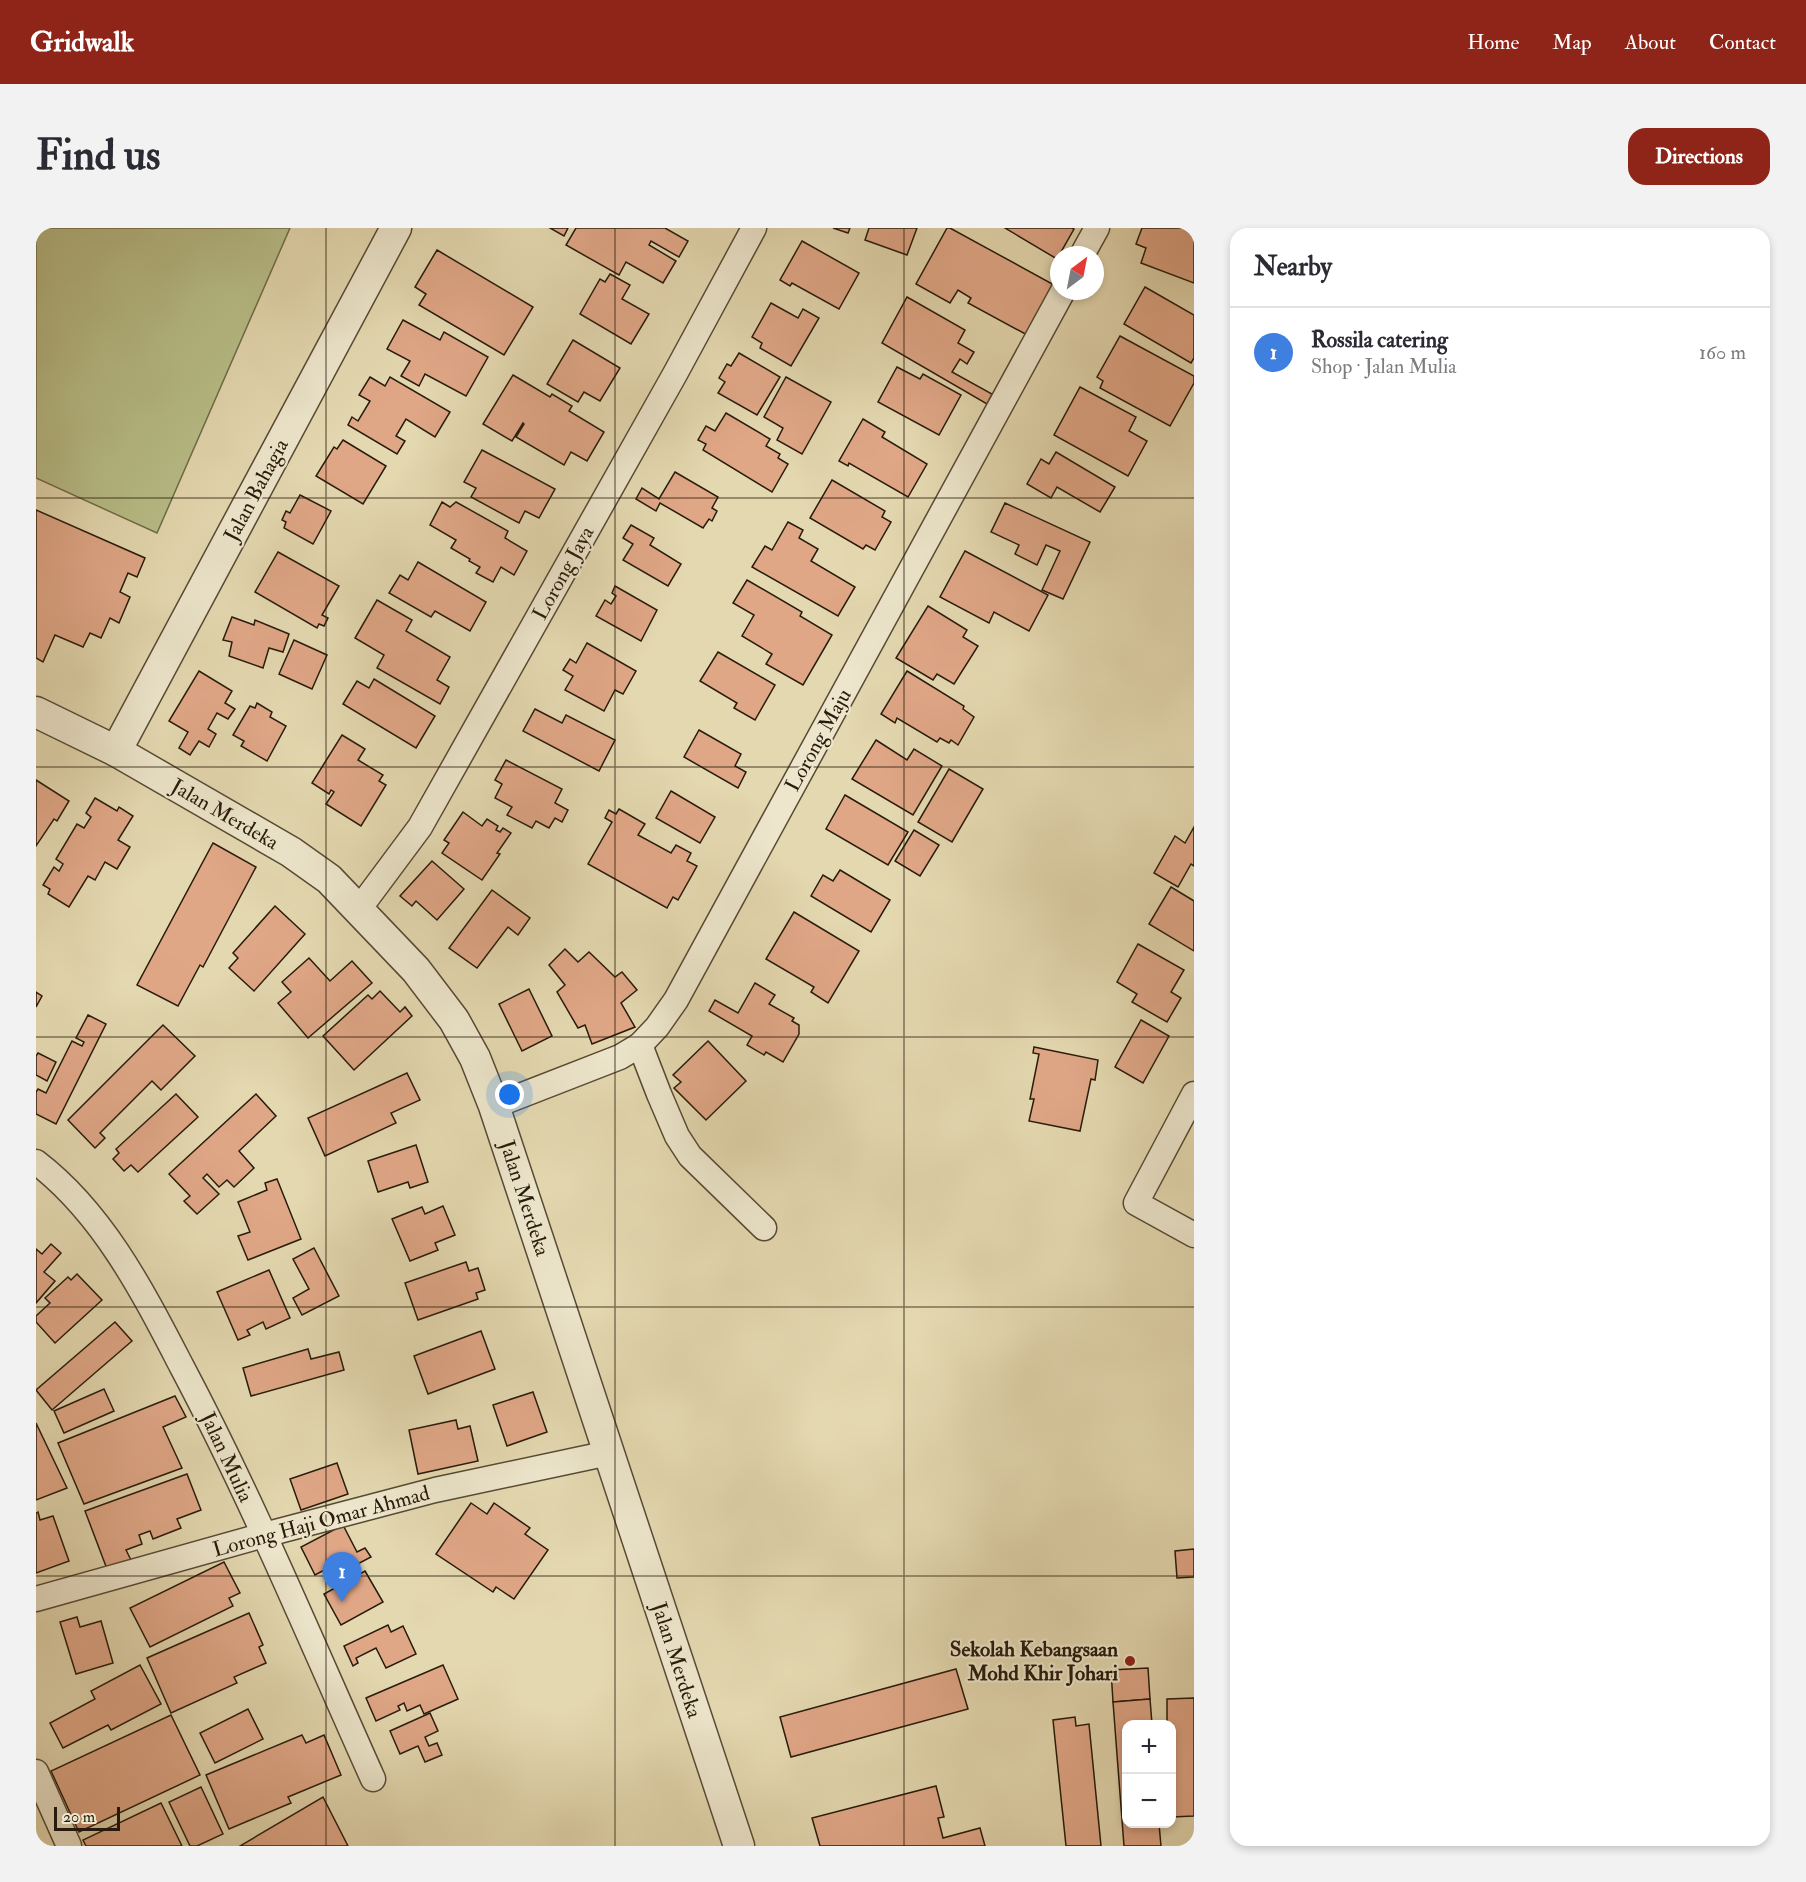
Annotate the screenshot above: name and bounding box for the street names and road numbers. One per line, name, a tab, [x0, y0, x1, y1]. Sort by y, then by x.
street label: Jalan Bahagia	[218, 434, 295, 547]
street label: Lorong Jaya	[527, 521, 600, 625]
street label: Lorong Maju	[779, 684, 858, 796]
street label: Jalan Merdeka	[165, 772, 284, 856]
street label: Jalan Merdeka	[493, 1136, 556, 1260]
street label: Jalan Mulia	[194, 1407, 259, 1507]
street label: Lorong Haji Omar Ahmad	[210, 1479, 433, 1563]
street label: Jalan Merdeka	[645, 1598, 708, 1722]

